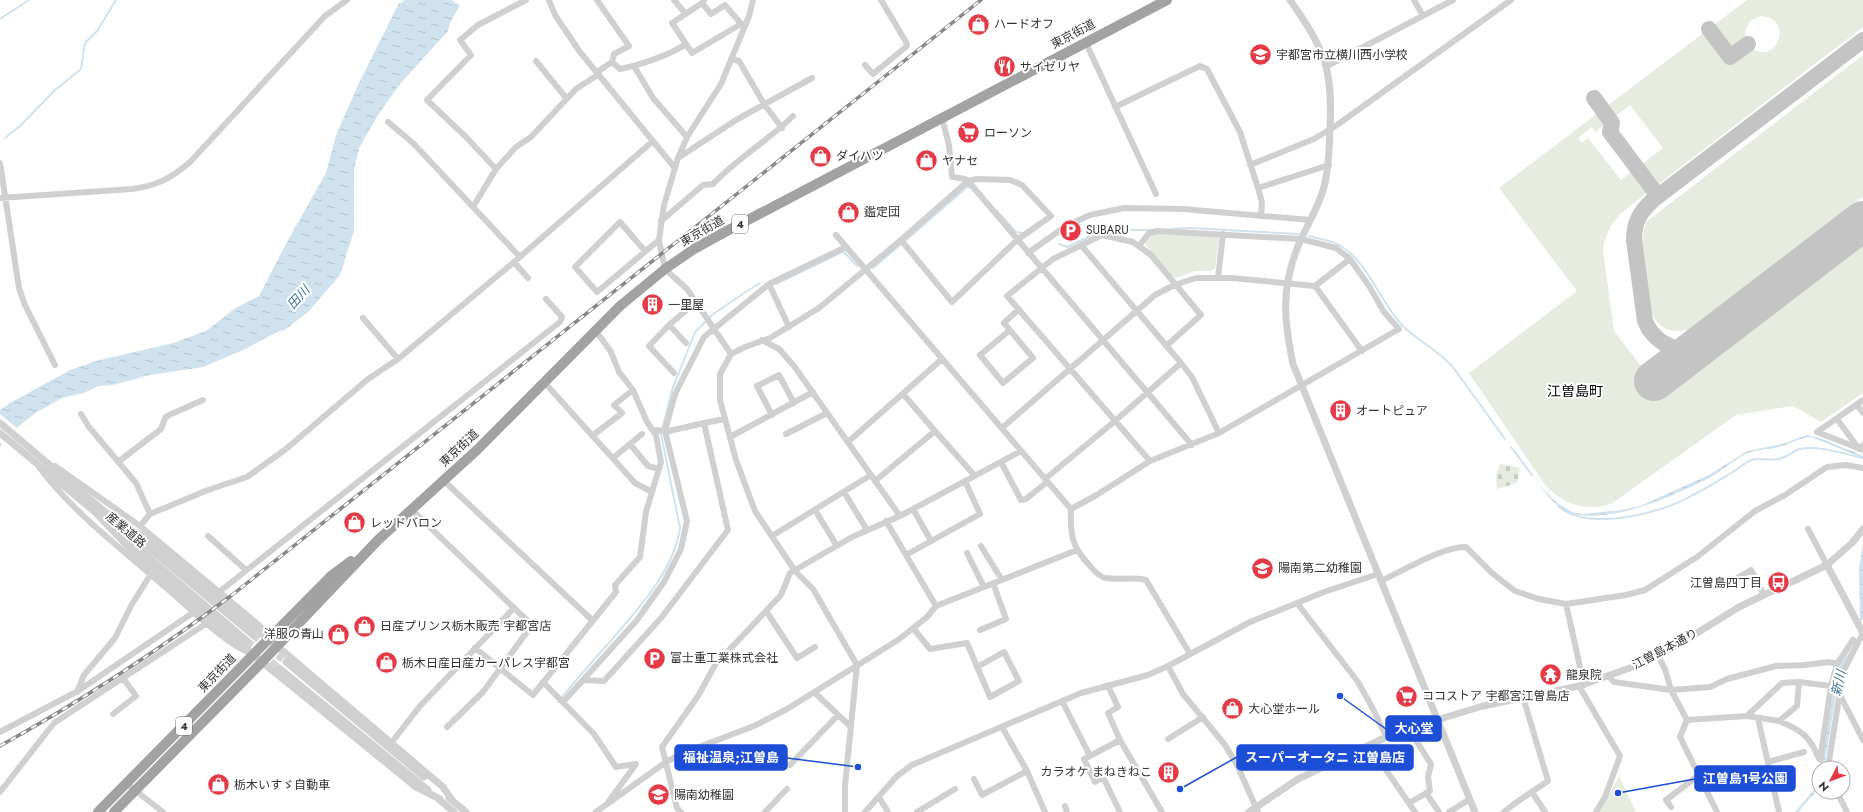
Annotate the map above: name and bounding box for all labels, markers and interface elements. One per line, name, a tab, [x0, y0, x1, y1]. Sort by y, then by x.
shop icon: ハードオフ	[965, 11, 991, 37]
place label: ハードオフ	[994, 15, 1054, 33]
street label: 東京街道	[1048, 15, 1098, 53]
school or university icon: 宇都宮市立横川西小学校	[1248, 42, 1274, 68]
place label: 宇都宮市立横川西小学校	[1276, 46, 1408, 64]
restaurant icon: サイゼリヤ	[991, 54, 1017, 80]
place label: サイゼリヤ	[1020, 58, 1080, 76]
supermarket icon: ローソン	[956, 120, 982, 146]
place label: ローソン	[984, 124, 1032, 142]
shop icon: ダイハツ	[808, 143, 834, 169]
place label: ダイハツ	[836, 147, 884, 165]
shop icon: ヤナセ	[913, 148, 939, 174]
place label: ヤナセ	[942, 152, 978, 170]
shop icon: 鑑定団	[836, 199, 862, 225]
place label: 鑑定団	[864, 203, 900, 221]
street label: 東京街道	[677, 211, 727, 251]
road number: 4	[732, 215, 748, 233]
parking icon: SUBARU	[1058, 217, 1084, 243]
place label: SUBARU	[1086, 221, 1129, 239]
water label: 田川	[283, 280, 315, 313]
building icon: 一里屋	[639, 292, 665, 318]
place label: 一里屋	[668, 296, 704, 314]
district label: 江曽島町	[1547, 381, 1603, 401]
building icon: オートピュア	[1328, 398, 1354, 424]
place label: オートピュア	[1356, 402, 1428, 420]
street label: 東京街道	[435, 425, 483, 471]
street label: 産業道路	[102, 508, 150, 552]
shop icon: レッドバロン	[341, 510, 367, 536]
place label: レッドバロン	[370, 514, 442, 532]
school or university icon: 陽南第二幼稚園	[1250, 555, 1276, 581]
place label: 陽南第二幼稚園	[1278, 559, 1362, 577]
bus stop icon: 江曽島四丁目	[1765, 570, 1791, 596]
place label: 江曽島四丁目	[1690, 574, 1762, 592]
shop icon: 日産プリンス栃木販売 宇都宮店	[352, 613, 378, 639]
place label: 日産プリンス栃木販売 宇都宮店	[380, 617, 551, 635]
shop icon: 洋服の青山	[326, 621, 352, 647]
street label: 江曽島本通り	[1629, 624, 1701, 674]
place label: 洋服の青山	[264, 625, 324, 643]
parking icon: 富士重工業株式会社	[641, 645, 667, 671]
street label: 東京街道	[194, 649, 240, 697]
place label: 富士重工業株式会社	[670, 649, 778, 667]
shop icon: 栃木日産日産カーパレス宇都宮	[373, 650, 399, 676]
place label: 栃木日産日産カーパレス宇都宮	[402, 654, 570, 672]
temple icon: 龍泉院	[1537, 662, 1563, 688]
place label: 龍泉院	[1566, 666, 1602, 684]
water label: 新川	[1826, 666, 1851, 698]
supermarket icon: ココストア 宇都宮江曽島店	[1394, 683, 1420, 709]
place label: ココストア 宇都宮江曽島店	[1422, 687, 1570, 705]
shop icon: 大心堂ホール	[1219, 696, 1245, 722]
place label: 大心堂ホール	[1248, 700, 1320, 718]
callout: 大心堂	[1386, 716, 1441, 741]
road number: 4	[176, 717, 192, 735]
text: 大心堂	[1394, 719, 1434, 738]
callout: 福祉温泉;江曽島	[675, 745, 787, 770]
callout: スーパーオータニ 江曽島店	[1237, 745, 1413, 770]
text: 福祉温泉;江曽島	[683, 748, 779, 767]
text: スーパーオータニ 江曽島店	[1245, 748, 1405, 767]
building icon: カラオケ まねきねこ	[1155, 759, 1181, 785]
north arrow	[1811, 760, 1851, 800]
place label: カラオケ まねきねこ	[1040, 763, 1152, 781]
callout: 江曽島1号公園	[1695, 766, 1795, 791]
text: 江曽島1号公園	[1703, 769, 1787, 788]
shop icon: 栃木いすゞ自動車	[206, 772, 232, 798]
place label: 栃木いすゞ自動車	[234, 776, 330, 794]
text: N	[1815, 778, 1832, 795]
school or university icon: 陽南幼稚園	[645, 782, 671, 808]
place label: 陽南幼稚園	[674, 786, 734, 804]

